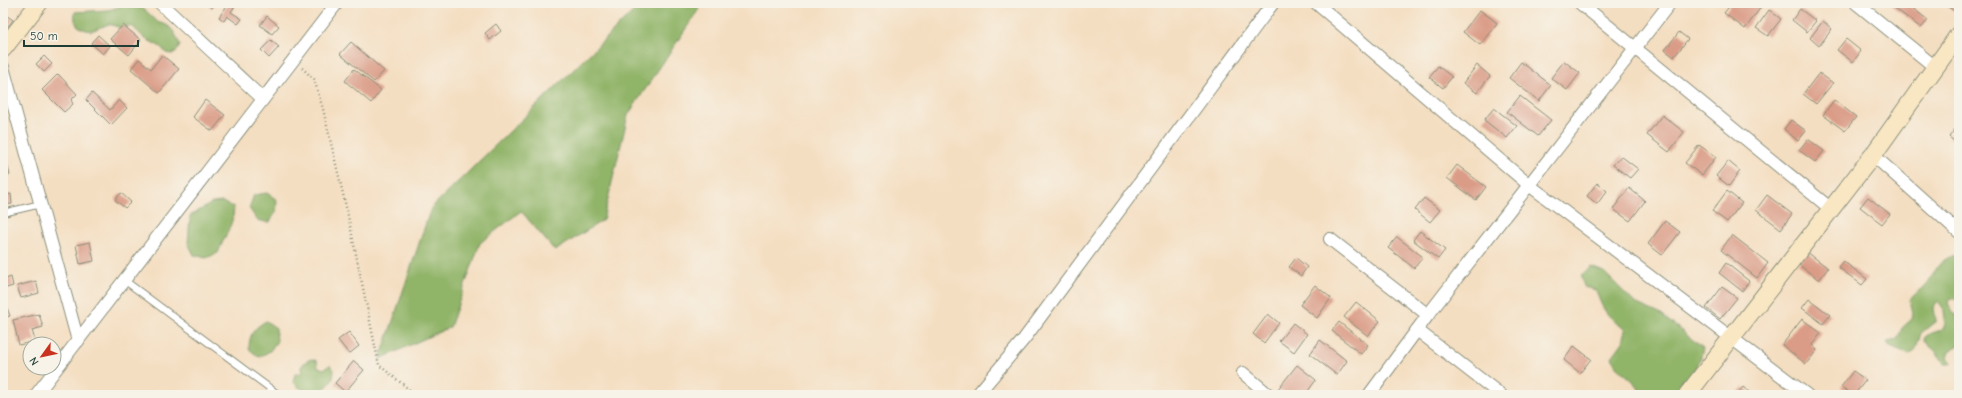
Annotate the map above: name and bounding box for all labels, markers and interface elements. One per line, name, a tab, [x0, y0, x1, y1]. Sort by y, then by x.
scale bar	[24, 22, 138, 48]
text: 50 m	[30, 29, 58, 43]
north arrow	[22, 336, 62, 376]
text: N	[27, 355, 41, 368]

